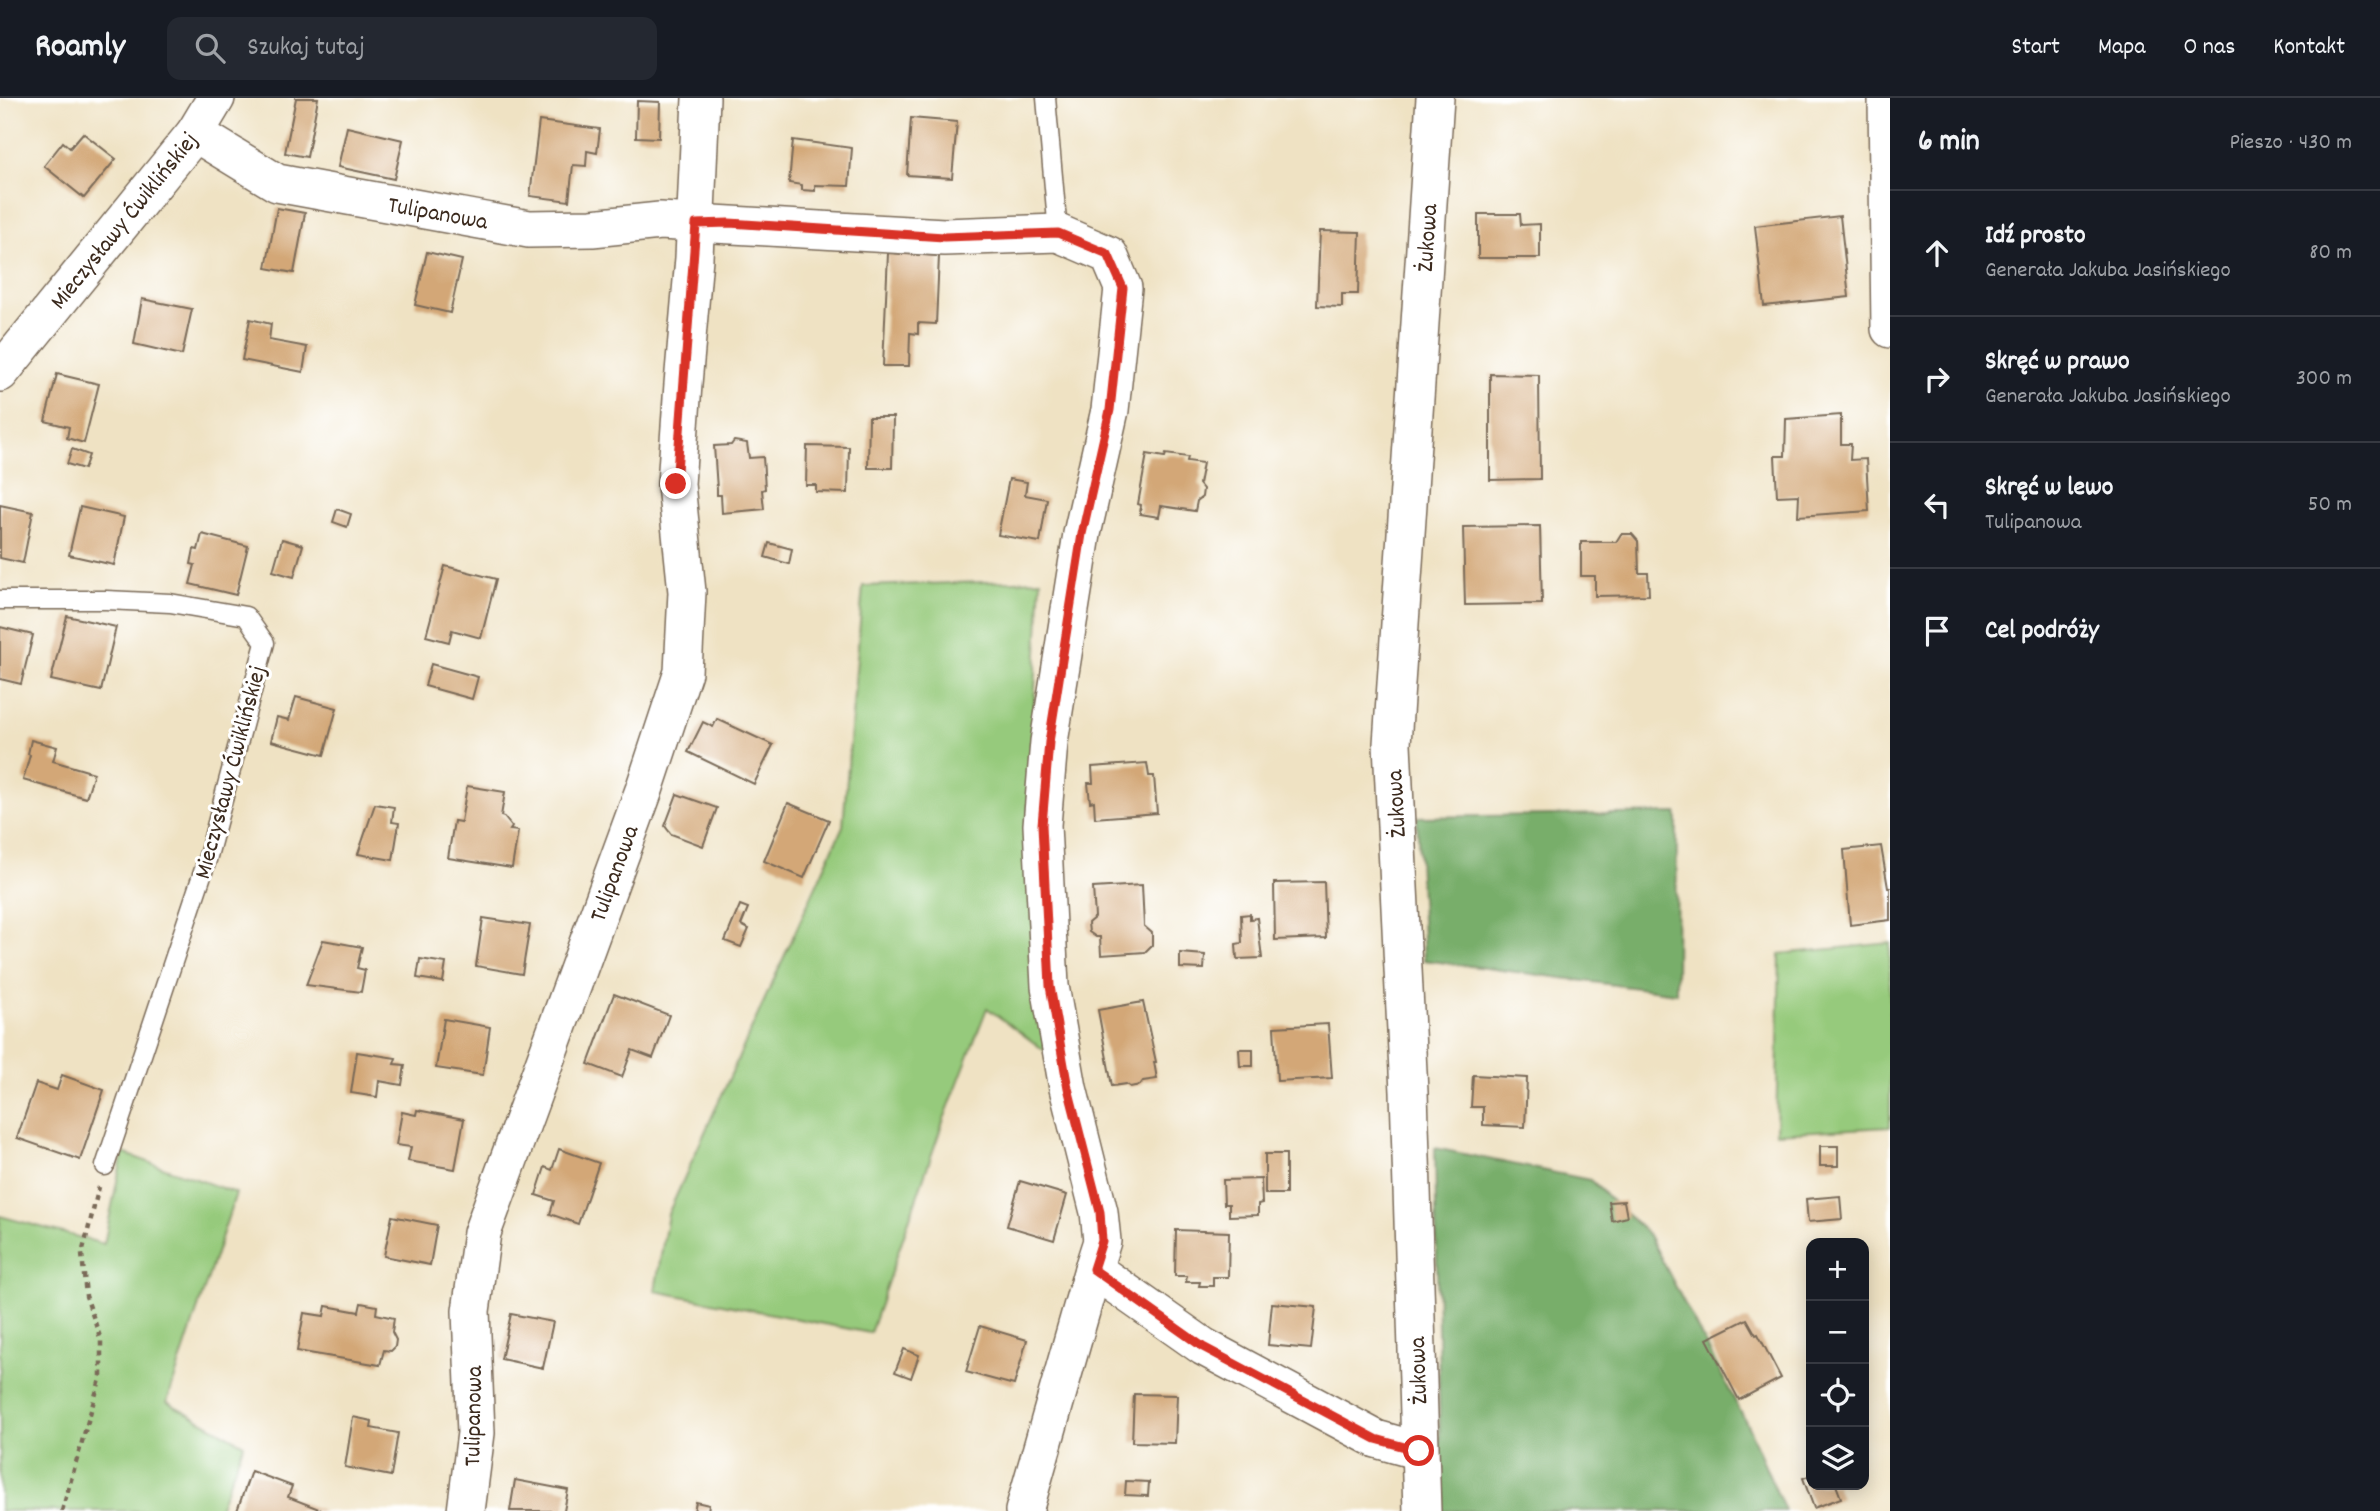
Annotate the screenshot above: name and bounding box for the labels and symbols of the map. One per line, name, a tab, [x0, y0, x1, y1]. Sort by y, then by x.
street label: Mieczysławy Ćwiklińskiej	[43, 126, 208, 318]
street label: Tulipanowa	[385, 189, 491, 241]
street label: Żukowa	[1410, 202, 1448, 273]
route end	[660, 468, 691, 499]
street label: Mieczysławy Ćwiklińskiej	[187, 662, 277, 883]
street label: Żukowa	[1379, 768, 1417, 839]
street label: Tulipanowa	[583, 820, 649, 927]
street label: Żukowa	[1402, 1335, 1438, 1406]
street label: Tulipanowa	[457, 1365, 493, 1467]
route start	[1403, 1435, 1434, 1466]

